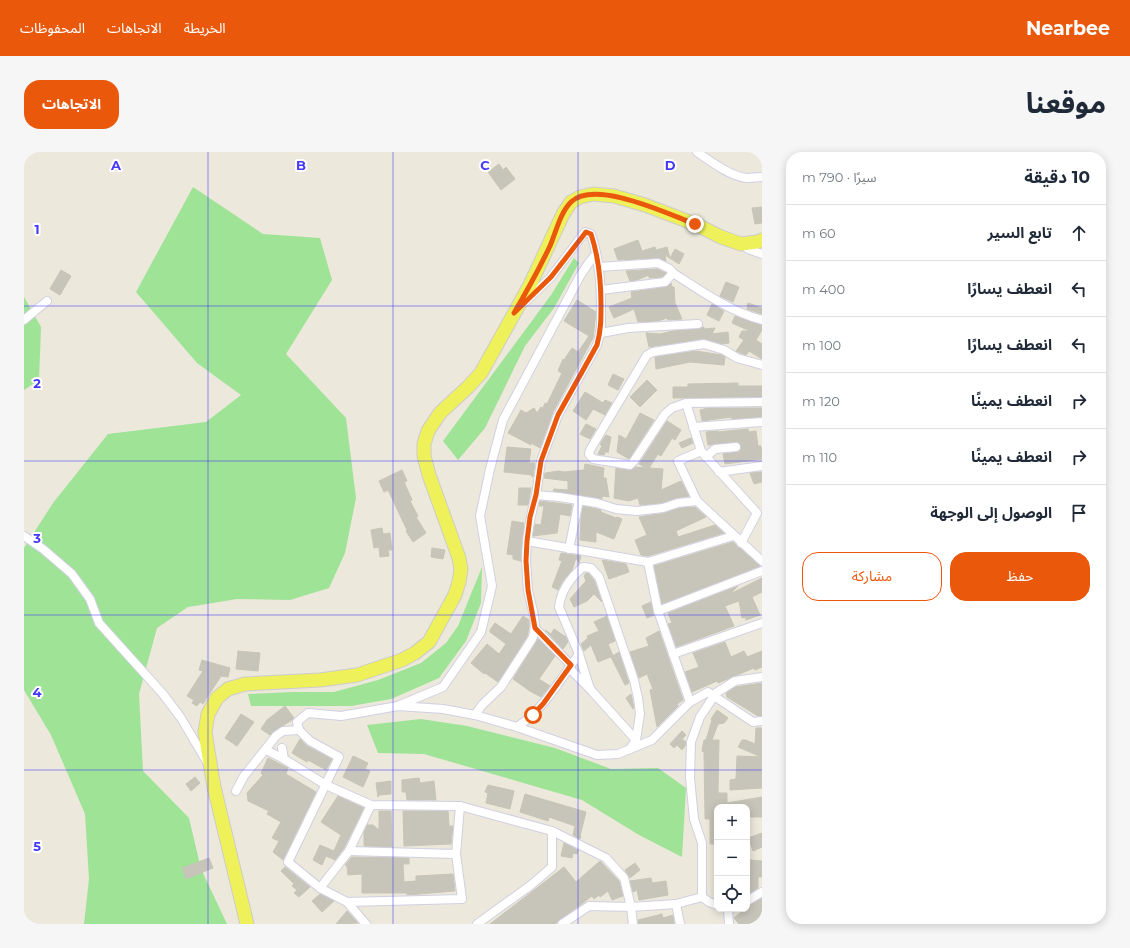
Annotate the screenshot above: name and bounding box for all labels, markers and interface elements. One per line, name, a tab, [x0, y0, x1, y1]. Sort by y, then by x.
text: Nearbee	[1026, 17, 1110, 40]
text: المحفوظات	[20, 19, 85, 37]
text: الاتجاهات	[107, 19, 162, 37]
text: الخريطة	[184, 19, 226, 37]
button: الاتجاهات	[24, 80, 119, 129]
text: موقعنا	[1026, 86, 1106, 120]
text: A	[110, 157, 122, 173]
text: B	[296, 157, 306, 173]
text: C	[480, 157, 490, 173]
text: D	[665, 157, 676, 173]
text: 10 دقيقة	[1024, 167, 1090, 187]
text: سيرًا · 790 m	[802, 169, 876, 185]
route end	[686, 215, 704, 233]
text: 1	[34, 221, 40, 237]
icon: ahead	[1068, 222, 1090, 244]
text: تابع السير	[988, 223, 1052, 242]
text: 60 m	[802, 225, 836, 241]
icon: left	[1068, 278, 1090, 300]
text: انعطف يسارًا	[967, 279, 1052, 298]
text: 400 m	[802, 281, 845, 297]
icon: left	[1068, 334, 1090, 356]
text: انعطف يسارًا	[967, 335, 1052, 354]
text: 100 m	[802, 337, 841, 353]
text: 2	[33, 375, 41, 391]
icon: right	[1068, 390, 1090, 412]
text: انعطف يمينًا	[971, 391, 1052, 410]
text: 120 m	[802, 393, 840, 409]
icon: right	[1068, 446, 1090, 468]
text: انعطف يمينًا	[971, 447, 1052, 466]
text: 110 m	[802, 449, 837, 465]
icon: arrive	[1068, 502, 1090, 524]
text: الوصول إلى الوجهة	[930, 503, 1052, 522]
text: 3	[32, 530, 41, 546]
button: مشاركة	[802, 552, 942, 601]
button: حفظ	[950, 552, 1090, 601]
text: 4	[33, 684, 42, 700]
route start	[524, 706, 542, 724]
map controls	[714, 804, 750, 912]
button: +	[714, 804, 750, 840]
text: 5	[33, 838, 41, 854]
button: −	[714, 840, 750, 876]
button: locate	[714, 876, 750, 912]

